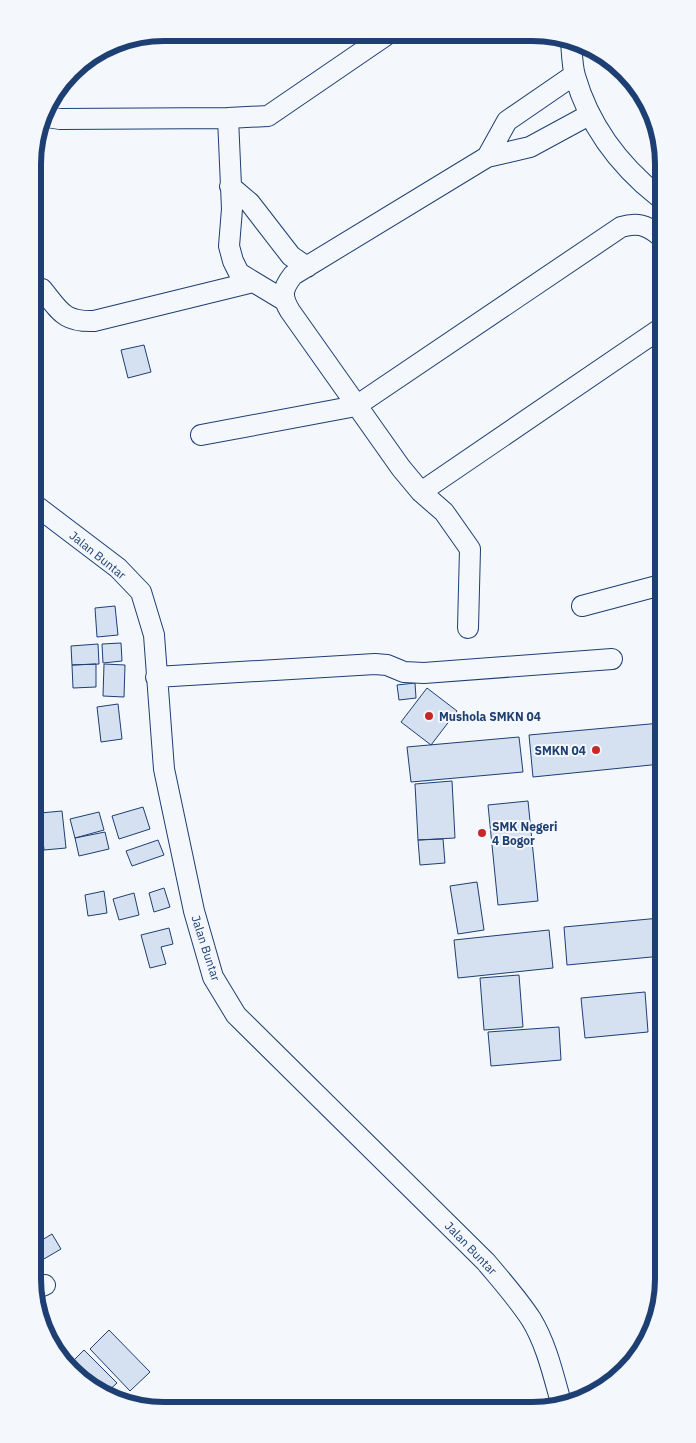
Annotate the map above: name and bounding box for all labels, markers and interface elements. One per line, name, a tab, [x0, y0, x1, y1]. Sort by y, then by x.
street label: Jalan Buntar	[67, 528, 130, 583]
place label: Mushola SMKN 04	[439, 709, 541, 724]
marker: Mushola SMKN 04	[423, 710, 435, 722]
place label: SMKN 04	[534, 743, 586, 758]
marker: SMKN 04	[590, 744, 602, 756]
place label: SMK Negeri 4 Bogor	[492, 819, 558, 848]
marker: SMK Negeri 4 Bogor	[476, 827, 488, 839]
street label: Jalan Buntar	[188, 913, 224, 983]
street label: Jalan Buntar	[442, 1218, 501, 1278]

